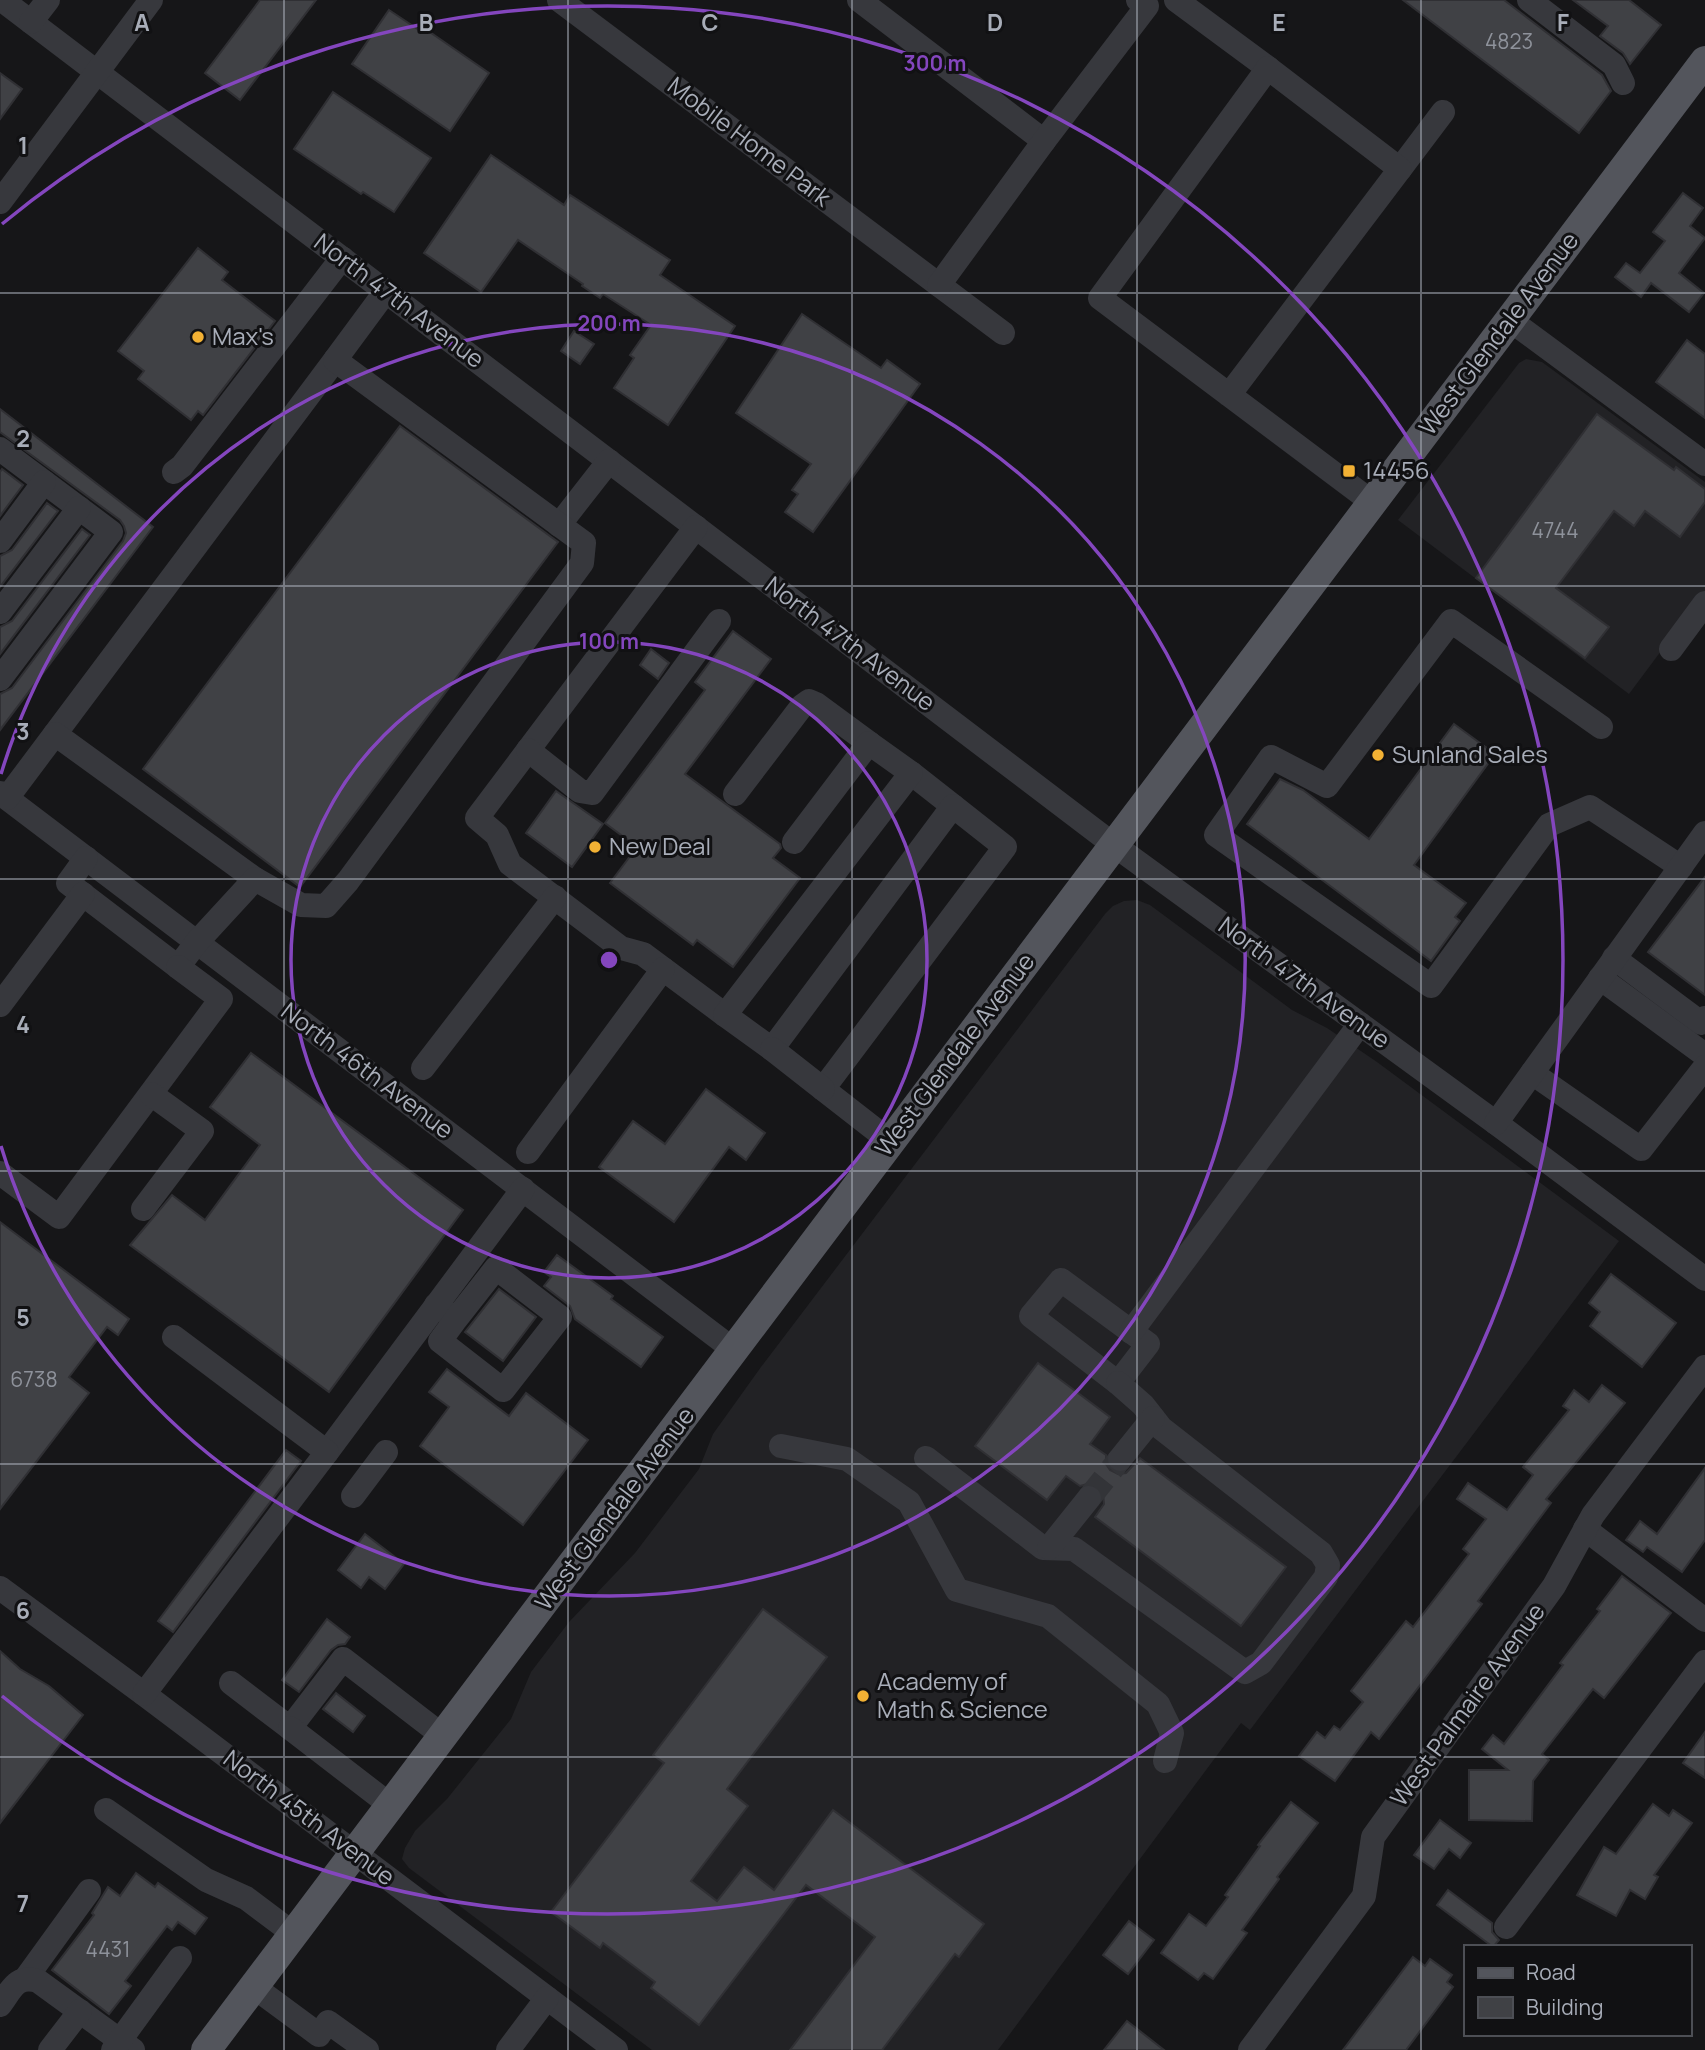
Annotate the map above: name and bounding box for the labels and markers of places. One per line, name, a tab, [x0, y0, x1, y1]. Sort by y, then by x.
place label: Max's	[212, 319, 274, 352]
marker: Max's	[190, 329, 206, 345]
place label: 14456	[1363, 453, 1430, 486]
marker: 14456	[1341, 463, 1357, 479]
place label: Sunland Sales	[1392, 737, 1548, 770]
marker: Sunland Sales	[1370, 747, 1386, 763]
place label: New Deal	[609, 829, 711, 862]
marker: New Deal	[587, 839, 603, 855]
centre of rings	[597, 948, 621, 972]
place label: Academy of Math & Science	[877, 1664, 1048, 1725]
marker: Academy of Math & Science	[855, 1688, 871, 1704]

